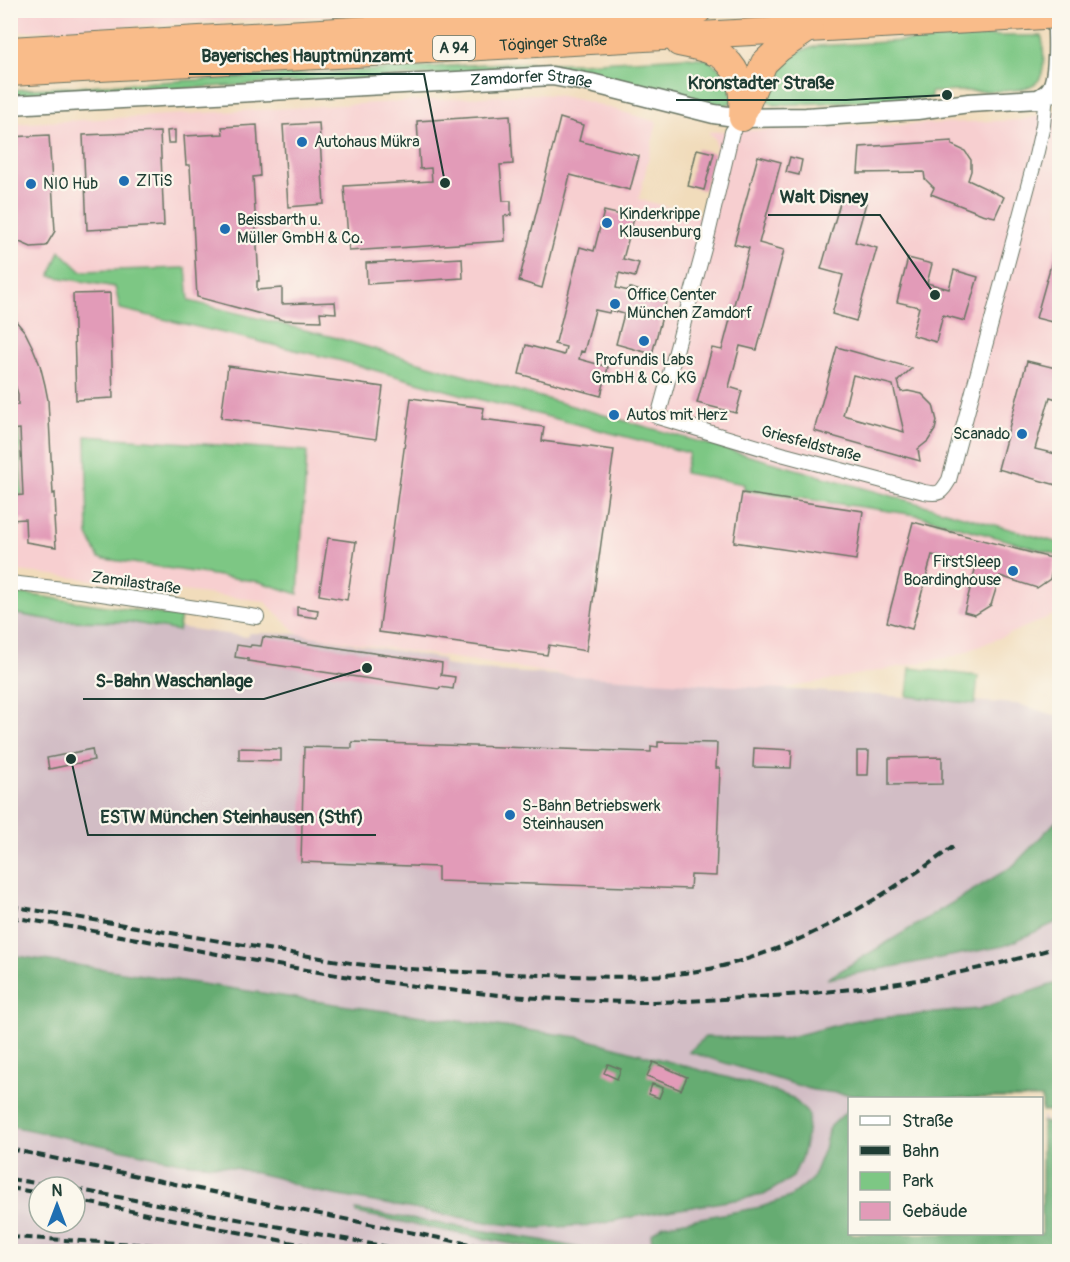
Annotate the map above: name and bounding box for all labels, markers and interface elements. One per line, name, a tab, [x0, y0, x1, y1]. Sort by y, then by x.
street label: Töginger Straße	[499, 30, 608, 56]
road number: A 94	[433, 36, 475, 60]
callout: Bayerisches Hauptmünzamt	[189, 38, 424, 74]
text: Bayerisches Hauptmünzamt	[201, 45, 414, 68]
callout: Kronstadter Straße	[676, 64, 846, 100]
street label: Zamdorfer Straße	[469, 66, 594, 93]
text: Kronstadter Straße	[688, 72, 835, 95]
place label: Autohaus Mükra	[314, 132, 420, 152]
marker: Autohaus Mükra	[295, 135, 309, 149]
place label: ZITiS	[136, 171, 172, 191]
place label: NIO Hub	[43, 174, 98, 194]
marker: ZITiS	[117, 174, 131, 188]
marker: NIO Hub	[24, 177, 38, 191]
callout: Walt Disney	[768, 179, 880, 215]
text: Walt Disney	[780, 186, 869, 209]
place label: Kinderkrippe Klausenburg	[619, 204, 701, 242]
place label: Beissbarth u. Müller GmbH & Co.	[237, 210, 363, 248]
marker: Kinderkrippe Klausenburg	[600, 216, 614, 230]
marker: Beissbarth u. Müller GmbH & Co.	[218, 222, 232, 236]
place label: Office Center München Zamdorf	[627, 285, 753, 323]
marker: Office Center München Zamdorf	[608, 297, 622, 311]
marker: Profundis Labs GmbH & Co. KG	[637, 334, 651, 348]
place label: Profundis Labs GmbH & Co. KG	[591, 350, 697, 388]
place label: Autos mit Herz	[626, 405, 728, 425]
marker: Autos mit Herz	[607, 408, 621, 422]
street label: Griesfeldstraße	[759, 421, 863, 467]
place label: Scanado	[953, 424, 1010, 444]
marker: Scanado	[1015, 427, 1029, 441]
place label: FirstSleep Boardinghouse	[904, 552, 1001, 590]
marker: FirstSleep Boardinghouse	[1006, 564, 1020, 578]
street label: Zamilastraße	[90, 567, 182, 599]
callout: S-Bahn Waschanlage	[83, 663, 264, 699]
text: S-Bahn Waschanlage	[95, 670, 254, 693]
place label: S-Bahn Betriebswerk Steinhausen	[522, 796, 661, 834]
callout: ESTW München Steinhausen (Sthf)	[88, 799, 376, 835]
text: ESTW München Steinhausen (Sthf)	[100, 806, 364, 829]
marker: S-Bahn Betriebswerk Steinhausen	[503, 808, 517, 822]
legend	[848, 1097, 1043, 1235]
text: Straße	[902, 1110, 953, 1133]
text: Bahn	[902, 1140, 939, 1163]
text: Park	[902, 1170, 934, 1193]
north arrow	[27, 1175, 87, 1235]
text: N	[52, 1181, 63, 1201]
text: Gebäude	[902, 1200, 967, 1223]

